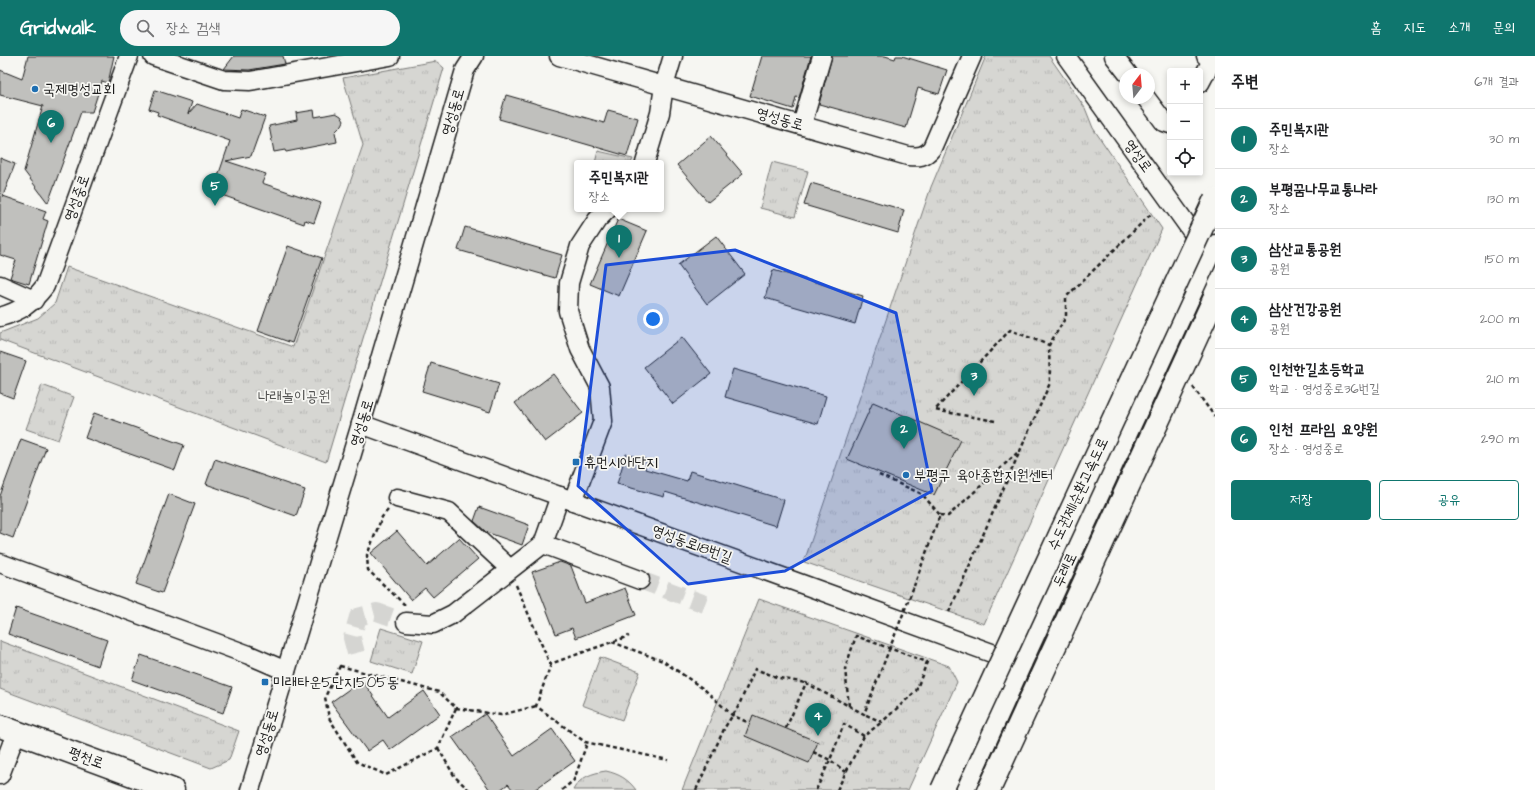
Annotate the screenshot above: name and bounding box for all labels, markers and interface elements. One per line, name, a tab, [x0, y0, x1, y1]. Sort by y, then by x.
search box	[120, 10, 400, 46]
text: Gridwalk	[20, 15, 96, 42]
icon: search	[134, 17, 156, 39]
text: 장소 검색	[166, 18, 220, 39]
text: 홈	[1370, 18, 1381, 38]
text: 지도	[1403, 18, 1426, 38]
text: 소개	[1448, 18, 1470, 38]
text: 문의	[1492, 18, 1515, 38]
north arrow	[1119, 68, 1155, 104]
map controls	[1167, 68, 1203, 176]
button: +	[1167, 68, 1203, 104]
text: 주변	[1231, 70, 1258, 94]
text: 6개 결과	[1474, 73, 1519, 91]
place label: 국제명성교회	[43, 79, 115, 100]
marker: 국제명성교회	[30, 84, 40, 94]
street label: 영성동로	[436, 86, 470, 138]
street label: 영성동로	[754, 102, 806, 136]
button: −	[1167, 104, 1203, 140]
pin: 6	[38, 110, 64, 143]
text: 주민복지관	[1269, 119, 1329, 140]
text: 1	[1243, 130, 1245, 148]
text: 30 m	[1489, 130, 1519, 148]
street label: 영성로	[1119, 135, 1157, 177]
button: locate	[1167, 140, 1203, 176]
text: 장소	[1269, 140, 1290, 158]
popup	[574, 160, 664, 212]
text: 주민복지관	[589, 167, 649, 188]
street label: 영성중로	[59, 172, 95, 224]
pin: 5	[202, 173, 228, 206]
text: 부평꿈나무교통나라	[1269, 179, 1378, 200]
text: 장소	[589, 188, 610, 206]
text: 2	[1240, 190, 1248, 208]
text: 130 m	[1487, 190, 1519, 208]
text: 장소	[1269, 200, 1290, 218]
pin: 1	[606, 225, 632, 258]
text: 삼산교통공원	[1269, 239, 1341, 260]
text: 3	[1241, 250, 1247, 268]
text: 150 m	[1485, 250, 1519, 268]
text: 공원	[1269, 260, 1290, 278]
text: 삼산건강공원	[1269, 299, 1341, 320]
your location	[643, 309, 663, 329]
text: 4	[1240, 310, 1248, 328]
text: 200 m	[1480, 310, 1519, 328]
text: 공원	[1269, 320, 1290, 338]
text: 인천한길초등학교	[1269, 359, 1366, 380]
pin: 3	[961, 363, 987, 396]
text: 5	[1239, 370, 1249, 388]
text: 210 m	[1486, 370, 1519, 388]
text: 학교 · 영성중로36번길	[1269, 380, 1380, 398]
park label: 나래놀이공원	[258, 386, 330, 407]
street label: 영성동로	[345, 397, 379, 449]
pin: 2	[891, 416, 917, 449]
text: 인천 프라임 요양원	[1269, 419, 1378, 440]
text: 6	[1240, 430, 1248, 448]
text: 290 m	[1481, 430, 1519, 448]
street label: 수도권제1순환고속도로	[1043, 434, 1113, 554]
text: 장소 · 영성중로	[1269, 440, 1344, 458]
place label: 휴먼시아1단지	[584, 452, 658, 473]
marker: 휴먼시아1단지	[571, 457, 581, 467]
place label: 부평구 육아종합지원센터	[914, 465, 1053, 486]
marker: 부평구 육아종합지원센터	[901, 470, 911, 480]
button: 저장	[1231, 480, 1371, 520]
button: 공유	[1379, 480, 1519, 520]
street label: 영성동로18번길	[649, 520, 735, 568]
street label: 두레로	[1048, 549, 1082, 591]
place label: 미래타운5단지505동	[273, 672, 399, 693]
marker: 미래타운5단지505동	[260, 677, 270, 687]
pin: 4	[805, 703, 831, 736]
street label: 영성동로	[250, 707, 284, 759]
street label: 평천로	[65, 742, 107, 774]

